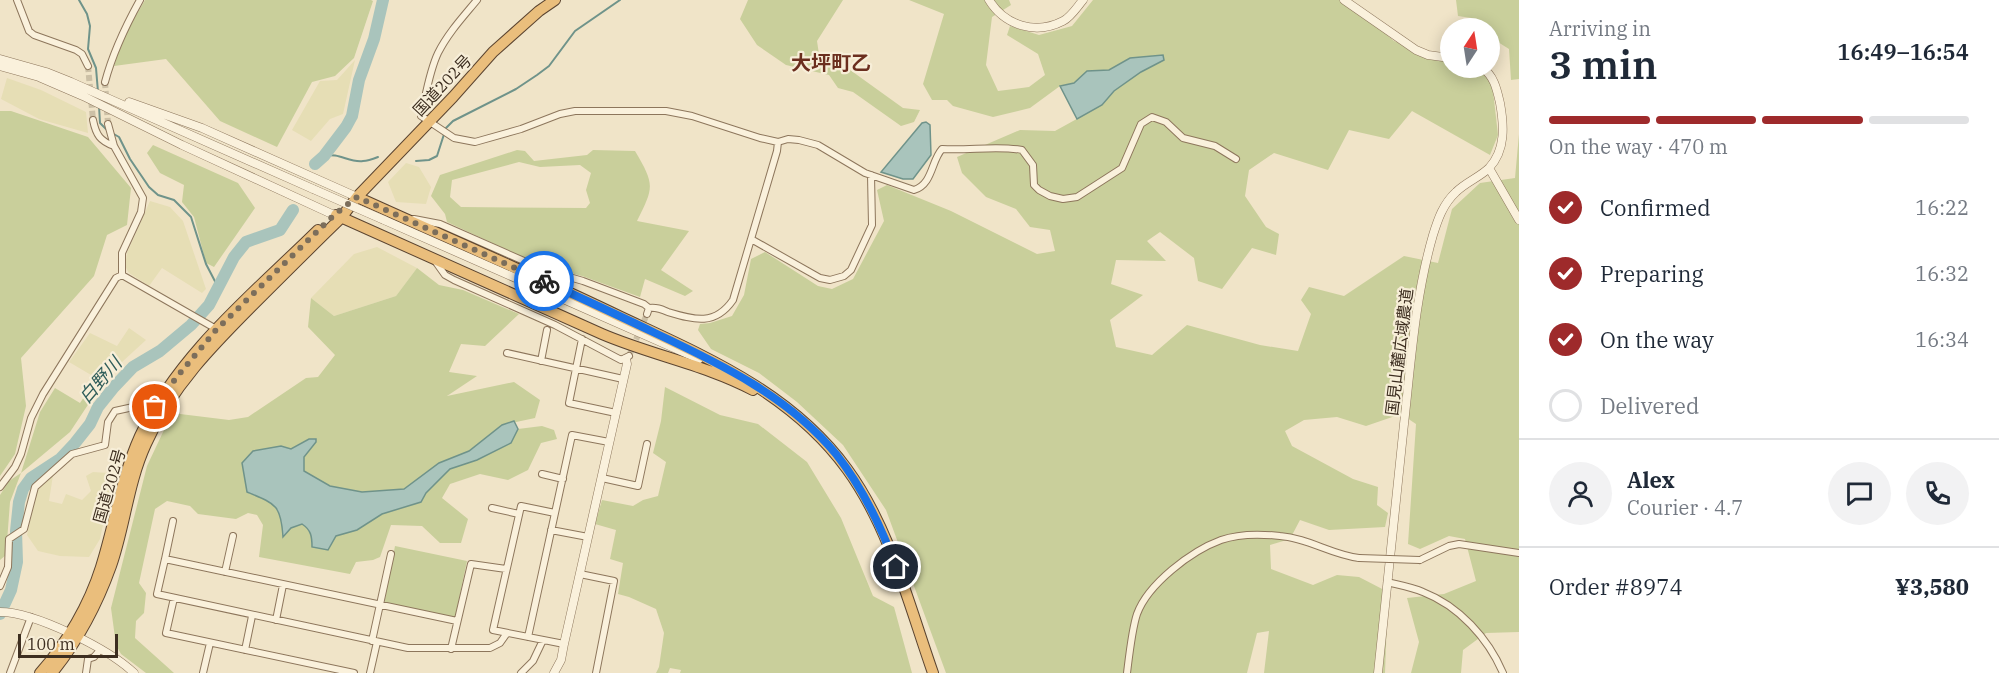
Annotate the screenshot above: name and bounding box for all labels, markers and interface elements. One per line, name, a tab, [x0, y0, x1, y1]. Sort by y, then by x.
text: Arriving in	[1549, 15, 1651, 42]
north arrow	[1440, 18, 1500, 78]
map controls	[1440, 18, 1500, 78]
text: 16:49–16:54	[1837, 37, 1969, 66]
text: 3 min	[1549, 39, 1657, 90]
district label: 大坪町乙	[791, 49, 871, 76]
street label: 国道202号	[408, 50, 476, 120]
text: On the way · 470 m	[1549, 133, 1728, 160]
icon: check	[1549, 191, 1582, 224]
text: Confirmed	[1600, 193, 1711, 222]
text: 16:22	[1915, 194, 1969, 221]
courier	[514, 251, 574, 311]
icon: check	[1549, 257, 1582, 290]
text: Preparing	[1600, 259, 1704, 288]
text: 16:32	[1915, 260, 1969, 287]
icon: bike	[528, 265, 561, 298]
street label: 国見山麓広域農道	[1381, 287, 1417, 417]
icon: check	[1549, 323, 1582, 356]
text: On the way	[1600, 325, 1714, 354]
text: 16:34	[1915, 326, 1969, 353]
water label: 白野川	[74, 351, 128, 408]
pin	[129, 381, 180, 432]
icon: bag	[138, 390, 171, 423]
text: Delivered	[1600, 391, 1699, 420]
street label: 国道202号	[89, 446, 129, 526]
button: person	[1549, 462, 1612, 525]
button: chat	[1828, 462, 1891, 525]
button: phone	[1906, 462, 1969, 525]
text: Alex	[1627, 465, 1675, 494]
text: Courier · 4.7	[1627, 494, 1743, 521]
pin	[870, 541, 921, 592]
icon: home	[879, 550, 912, 583]
text: Order #8974	[1549, 572, 1683, 601]
text: ¥3,580	[1895, 572, 1969, 601]
scale bar	[18, 631, 118, 658]
text: 100 m	[27, 634, 75, 654]

